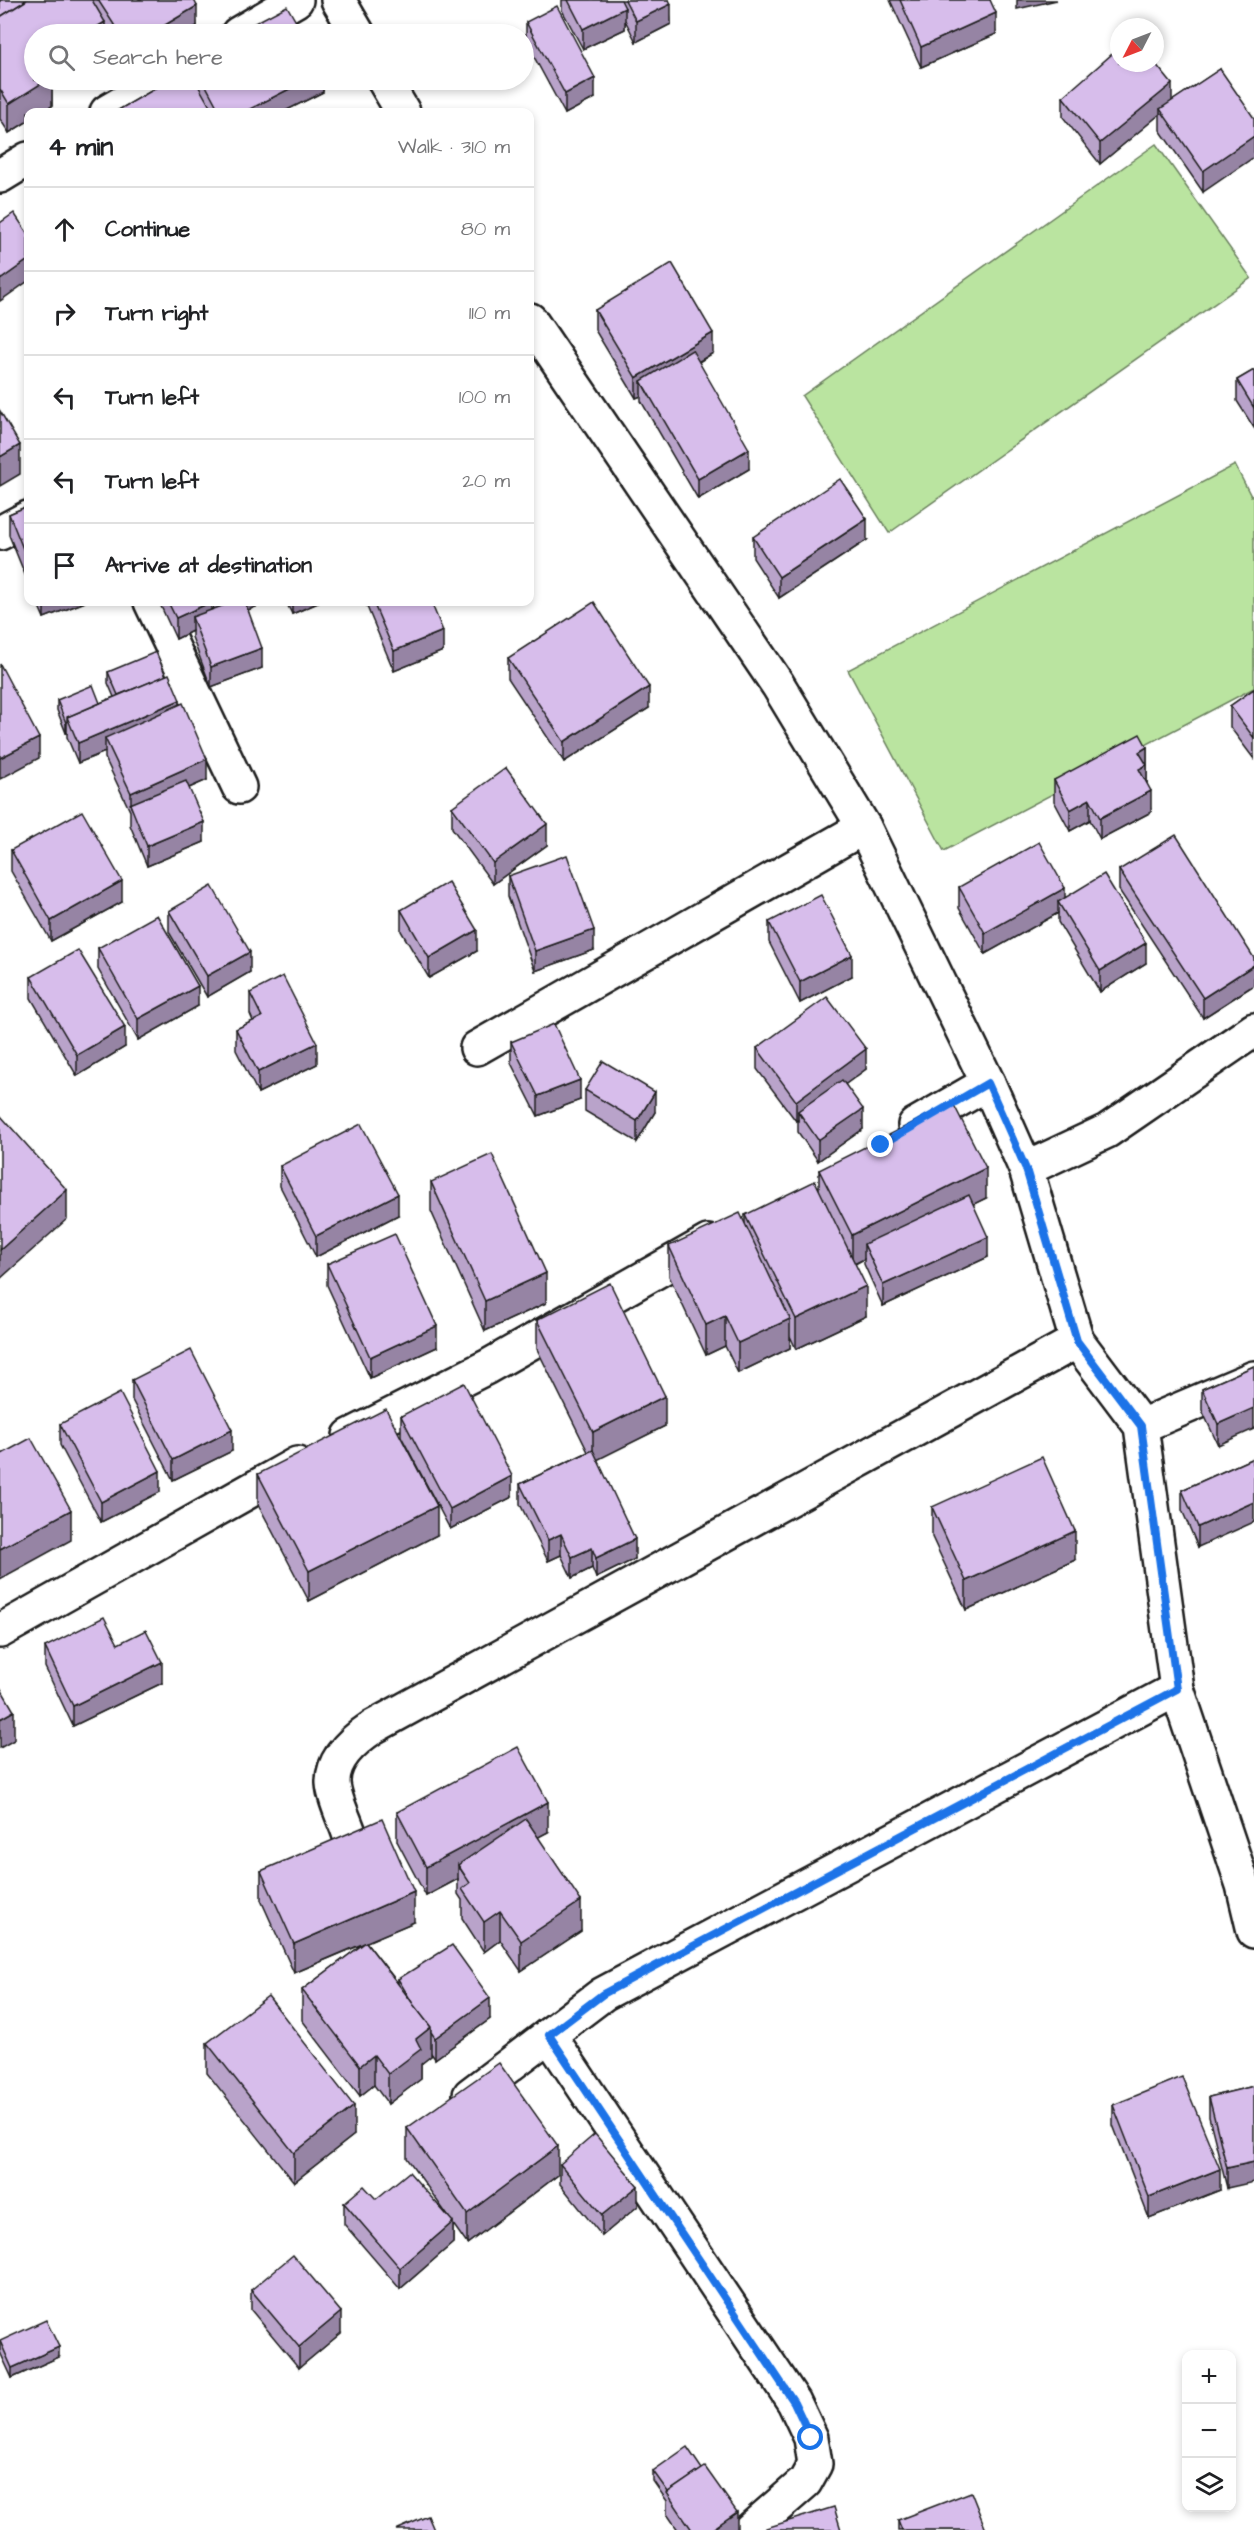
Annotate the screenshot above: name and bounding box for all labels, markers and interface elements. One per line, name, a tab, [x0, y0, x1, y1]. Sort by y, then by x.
north arrow	[1110, 18, 1164, 72]
search box	[24, 24, 534, 90]
icon: search	[45, 41, 78, 74]
text: Search here	[93, 42, 223, 73]
text: 4 min	[48, 129, 113, 165]
text: Walk · 310 m	[398, 133, 510, 161]
icon: ahead	[48, 213, 81, 246]
text: Continue	[105, 214, 190, 245]
text: 80 m	[461, 215, 510, 243]
icon: right	[48, 297, 81, 330]
text: Turn right	[105, 298, 208, 329]
text: 110 m	[469, 299, 510, 327]
icon: left	[48, 381, 81, 414]
text: Turn left	[105, 382, 199, 413]
text: 100 m	[459, 383, 510, 411]
icon: left	[48, 465, 81, 498]
text: Turn left	[105, 466, 199, 497]
text: 20 m	[462, 467, 510, 495]
icon: arrive	[48, 549, 81, 582]
text: Arrive at destination	[105, 550, 312, 581]
route end	[867, 1131, 893, 1157]
map controls	[1182, 2350, 1236, 2512]
button: +	[1182, 2350, 1236, 2404]
button: −	[1182, 2404, 1236, 2458]
route start	[797, 2424, 823, 2450]
button: layers	[1182, 2458, 1236, 2512]

